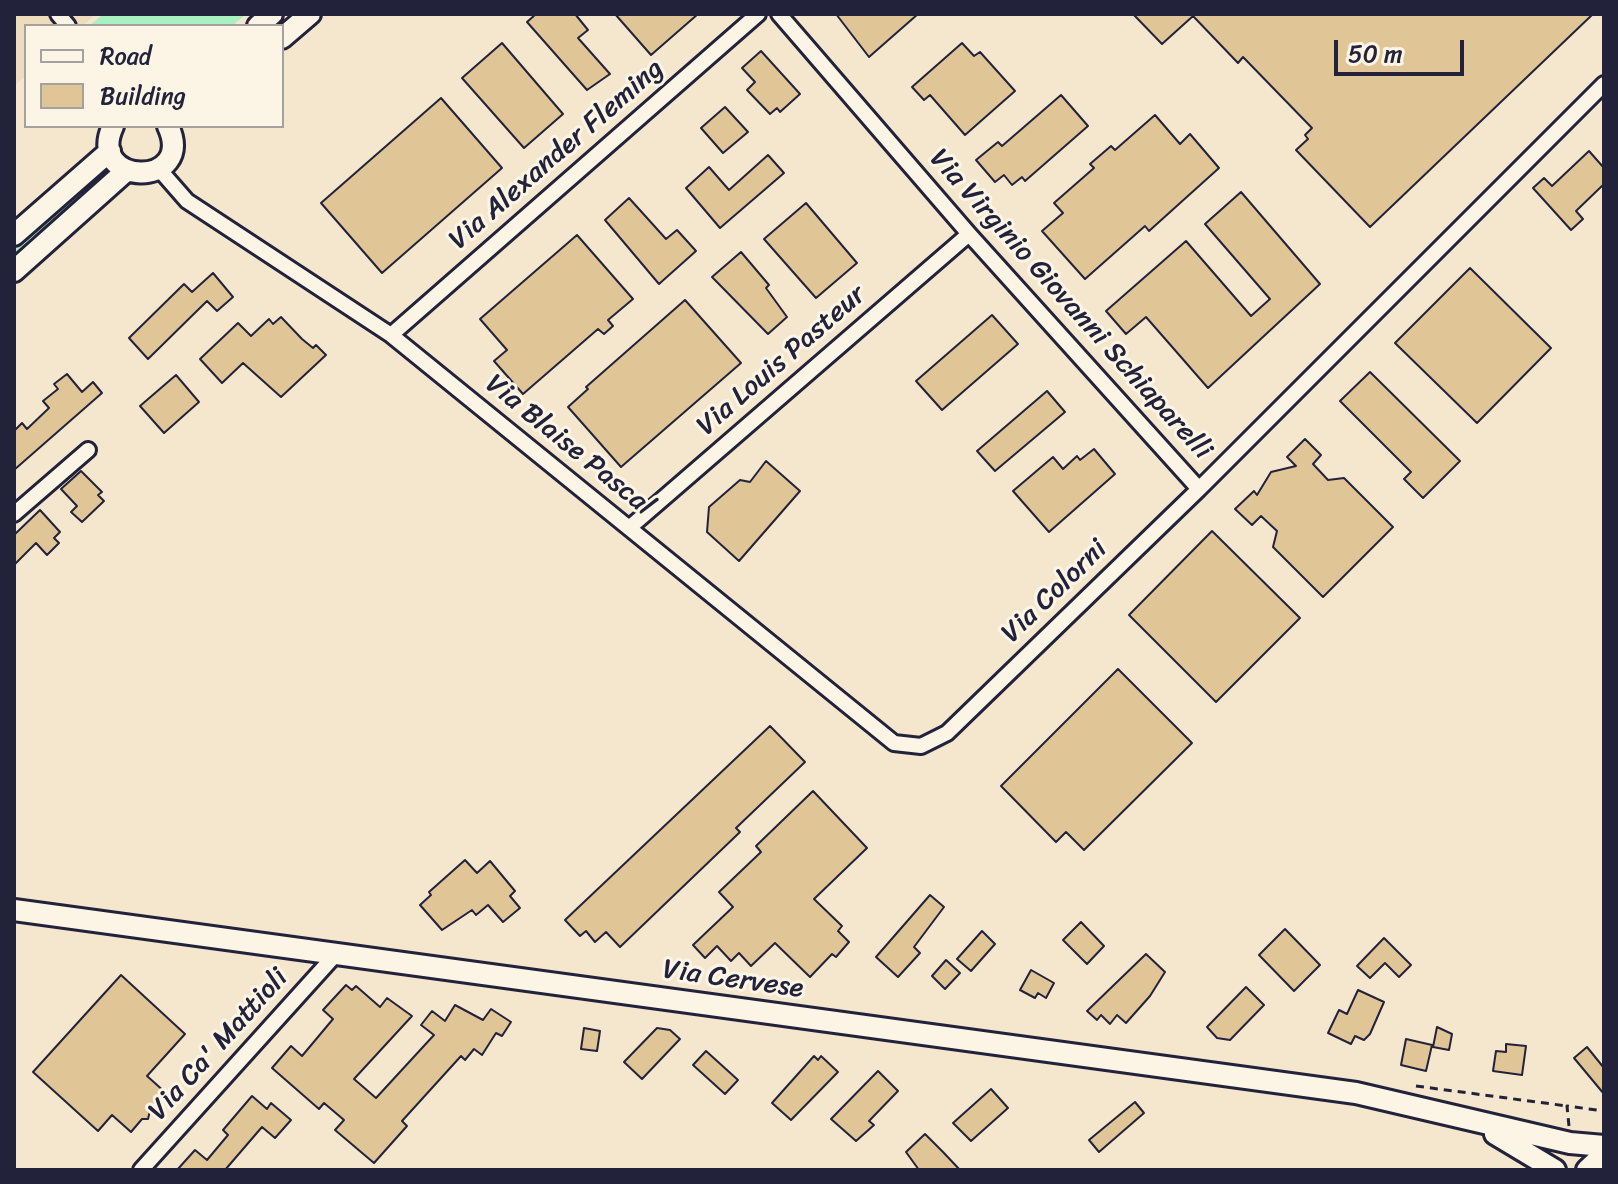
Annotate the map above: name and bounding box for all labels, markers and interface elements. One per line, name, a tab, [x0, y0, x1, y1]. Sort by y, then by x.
legend	[24, 24, 284, 128]
scale bar	[1338, 24, 1468, 74]
text: 50 m	[1348, 33, 1403, 75]
text: Road	[100, 35, 151, 77]
street label: Via Alexander Fleming	[443, 53, 671, 257]
text: Building	[100, 75, 186, 117]
street label: Via Virginio Giovanni Schiaparelli	[922, 143, 1218, 467]
street label: Via Louis Pasteur	[691, 279, 873, 443]
street label: Via Blaise Pascal	[478, 368, 660, 524]
street label: Via Colorni	[995, 533, 1115, 651]
street label: Via Cervese	[661, 954, 805, 1006]
street label: Via Ca' Mattioli	[142, 962, 296, 1128]

